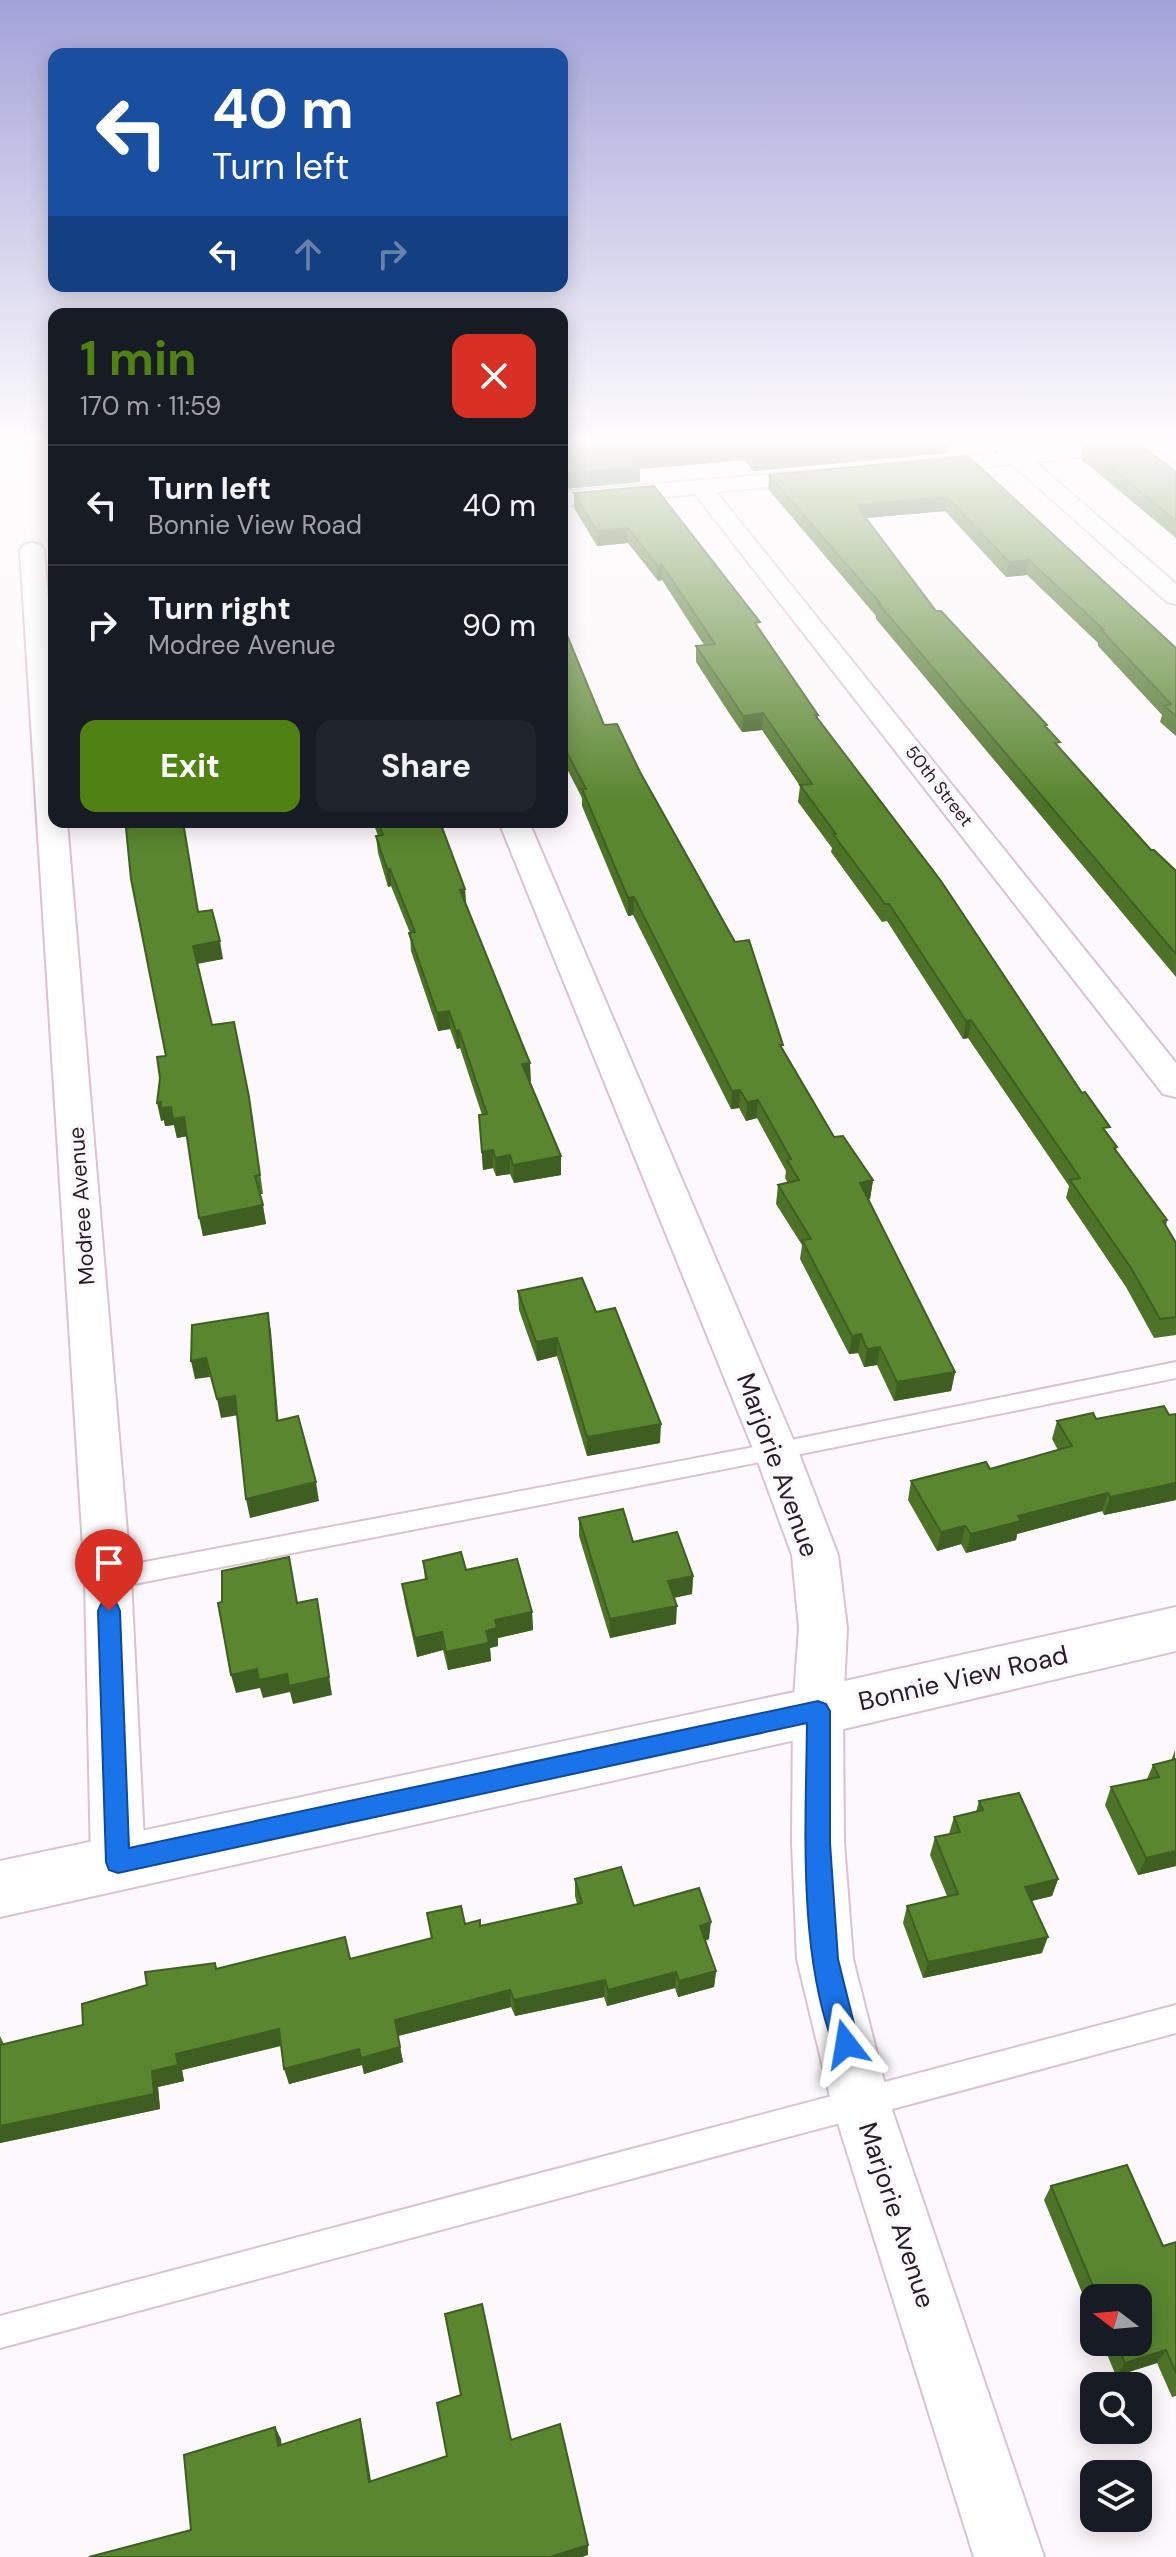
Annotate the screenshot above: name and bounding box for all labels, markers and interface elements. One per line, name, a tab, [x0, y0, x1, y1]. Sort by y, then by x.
text: 40 m	[212, 72, 354, 145]
icon: left	[80, 80, 184, 184]
text: Turn left	[212, 143, 349, 190]
icon: left	[202, 232, 246, 276]
icon: ahead	[286, 232, 330, 276]
icon: right	[370, 232, 414, 276]
text: 1 min	[80, 327, 197, 390]
button: close	[452, 334, 536, 418]
text: 170 m · 11:59	[80, 389, 221, 423]
text: Turn left	[148, 469, 271, 508]
icon: left	[80, 483, 124, 527]
text: 40 m	[463, 486, 536, 525]
text: Bonnie View Road	[148, 508, 362, 542]
text: Turn right	[148, 589, 291, 628]
icon: right	[80, 603, 124, 647]
text: 90 m	[462, 606, 536, 645]
text: Modree Avenue	[148, 628, 336, 662]
button: Exit	[80, 720, 300, 812]
button: Share	[316, 720, 536, 812]
street label: 50th Street	[900, 741, 978, 831]
street label: Modree Avenue	[61, 1126, 101, 1286]
street label: Marjorie Avenue	[729, 1368, 827, 1562]
pin	[75, 1529, 143, 1611]
icon: arrive	[87, 1541, 131, 1585]
street label: Bonnie View Road	[855, 1637, 1071, 1719]
position arrow	[804, 2002, 888, 2086]
street label: Marjorie Avenue	[851, 2118, 943, 2312]
north arrow	[1080, 2284, 1152, 2356]
map controls	[1080, 2284, 1152, 2532]
button: search	[1080, 2372, 1152, 2444]
button: layers	[1080, 2460, 1152, 2532]

